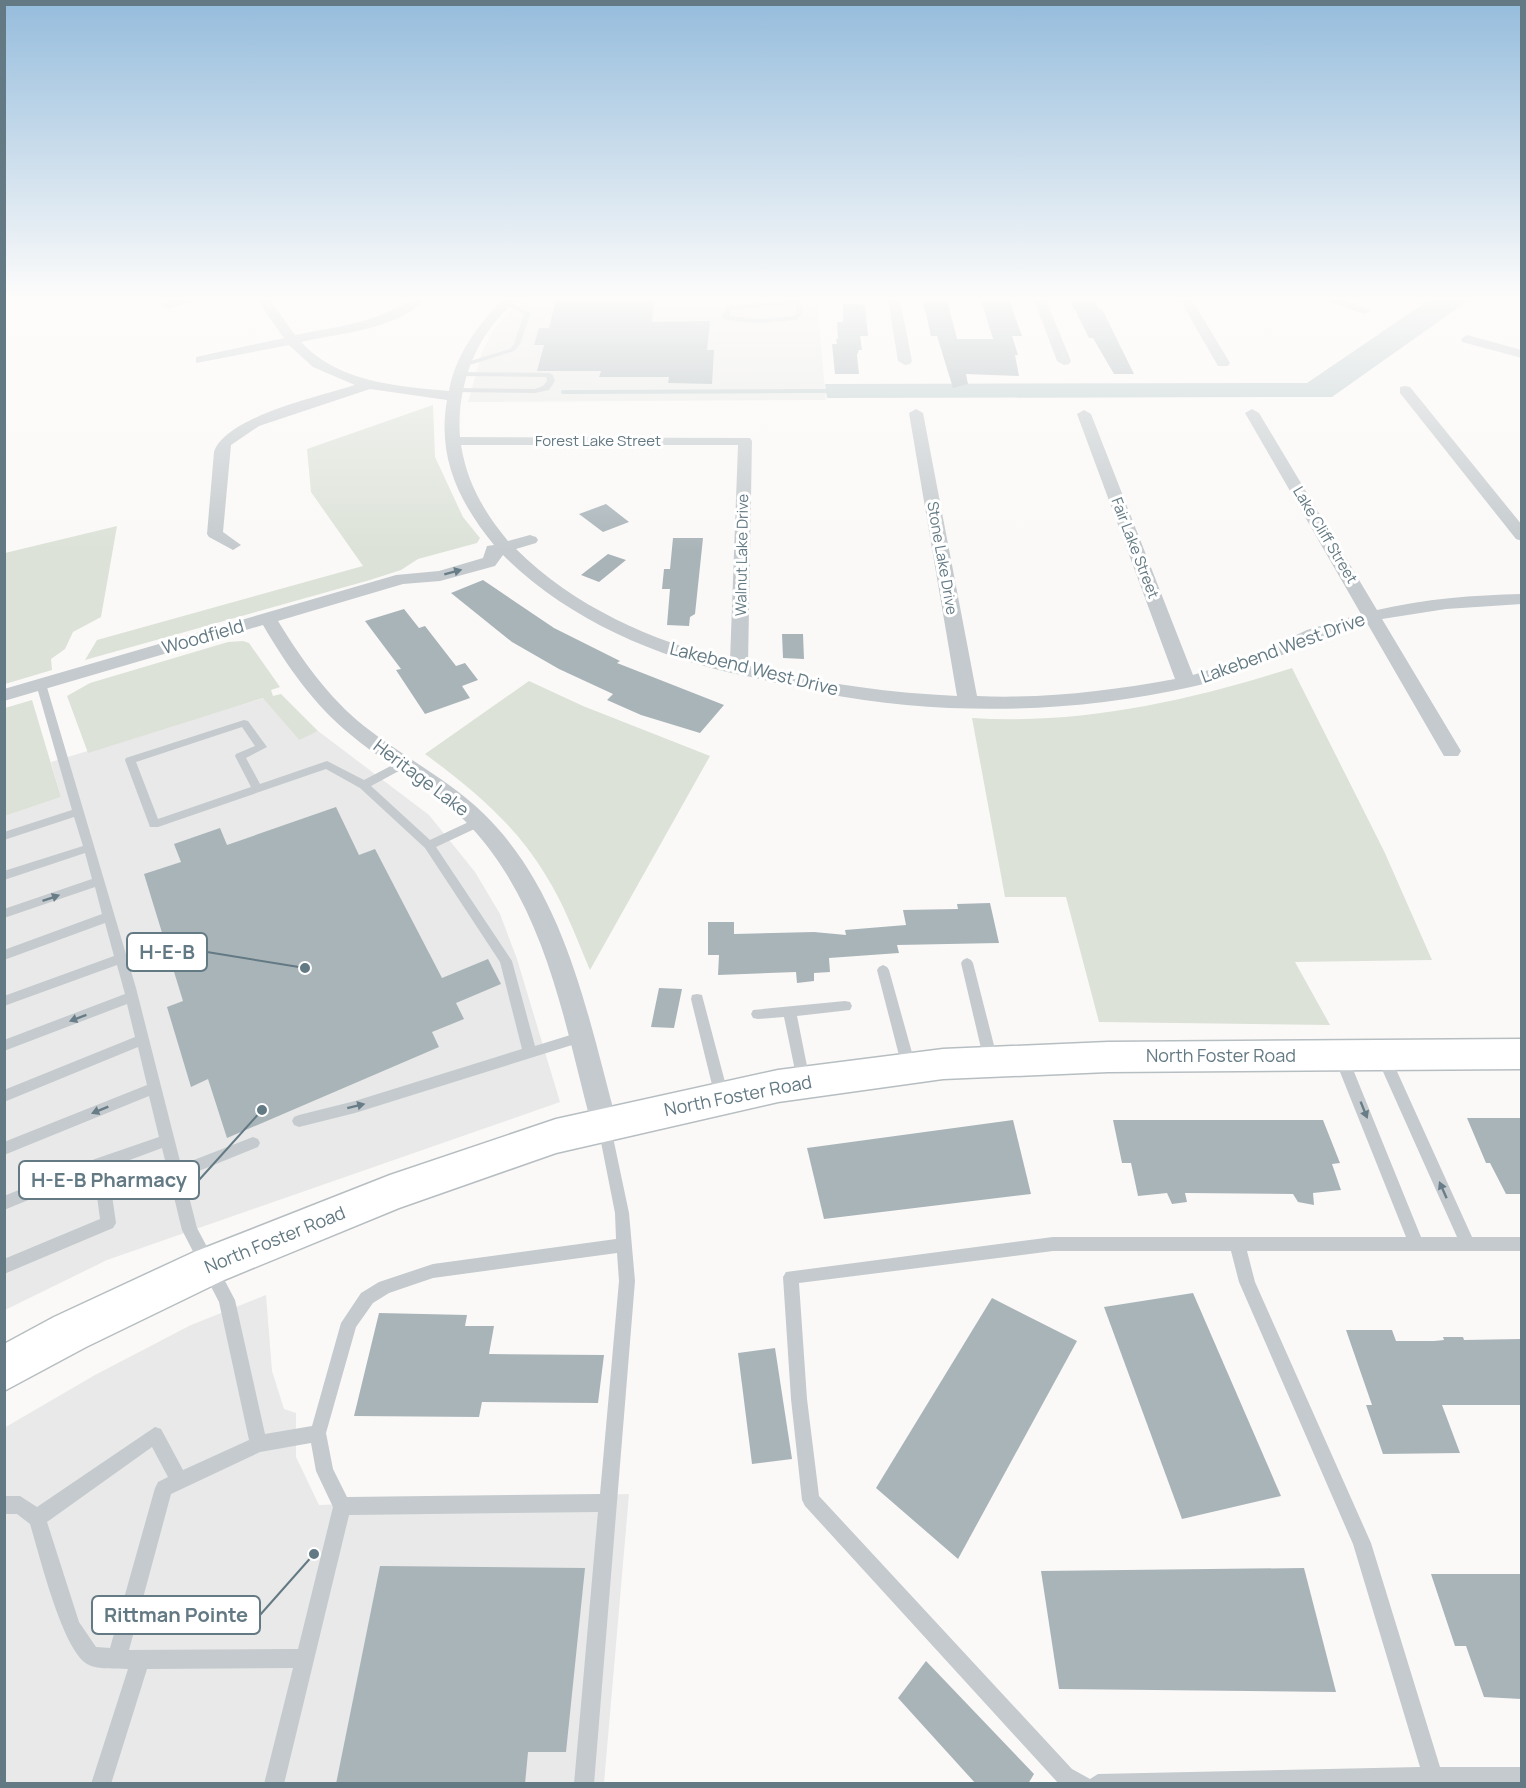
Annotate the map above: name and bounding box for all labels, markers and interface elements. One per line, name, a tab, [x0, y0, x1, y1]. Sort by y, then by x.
street label: Forest Lake Street	[535, 430, 661, 451]
street label: Lake Cliff Street	[1288, 482, 1363, 587]
street label: Walnut Lake Drive	[730, 494, 753, 616]
street label: Fair Lake Street	[1107, 494, 1164, 601]
street label: Stone Lake Drive	[922, 500, 963, 616]
one-way arrow	[444, 566, 463, 576]
street label: Lakebend West Drive	[1197, 606, 1368, 688]
street label: Woodfield	[159, 613, 246, 659]
street label: Lakebend West Drive	[667, 635, 841, 701]
street label: Heritage Lake	[369, 733, 474, 821]
one-way arrow	[42, 893, 60, 902]
callout: H-E-B	[127, 933, 207, 971]
text: H-E-B	[139, 938, 195, 965]
one-way arrow	[68, 1013, 86, 1023]
street label: North Foster Road	[1146, 1043, 1296, 1067]
street label: North Foster Road	[662, 1069, 814, 1121]
one-way arrow	[347, 1101, 365, 1110]
one-way arrow	[1360, 1101, 1369, 1119]
one-way arrow	[91, 1105, 109, 1115]
callout: H-E-B Pharmacy	[19, 1161, 199, 1199]
text: H-E-B Pharmacy	[31, 1166, 188, 1193]
one-way arrow	[1438, 1180, 1448, 1198]
street label: North Foster Road	[201, 1200, 349, 1278]
callout: Rittman Pointe	[92, 1596, 260, 1634]
text: Rittman Pointe	[104, 1601, 248, 1628]

